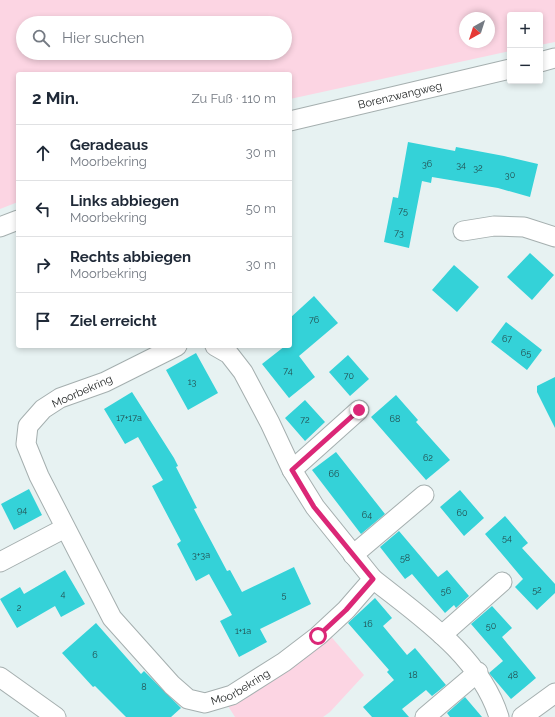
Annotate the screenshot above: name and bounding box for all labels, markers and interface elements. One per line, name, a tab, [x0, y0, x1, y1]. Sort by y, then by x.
north arrow	[459, 12, 495, 48]
map controls	[507, 12, 543, 84]
button: +	[507, 12, 543, 48]
search box	[16, 16, 292, 60]
icon: search	[30, 27, 52, 49]
text: Hier suchen	[62, 29, 145, 47]
button: −	[507, 48, 543, 84]
street label: Borenzwangweg	[357, 79, 443, 112]
text: 2 Min.	[32, 88, 79, 108]
text: Zu Fuß · 110 m	[191, 91, 276, 106]
text: Geradeaus	[70, 136, 148, 154]
icon: ahead	[32, 142, 54, 164]
text: 30 m	[246, 145, 276, 160]
text: Moorbekring	[70, 154, 147, 169]
house number: 36	[422, 159, 433, 169]
house number: 34	[456, 160, 466, 170]
house number: 32	[473, 163, 483, 173]
house number: 30	[505, 170, 516, 180]
text: Links abbiegen	[70, 192, 179, 210]
icon: left	[32, 198, 54, 220]
text: 50 m	[246, 201, 276, 216]
house number: 75	[398, 206, 408, 216]
text: Moorbekring	[70, 210, 147, 225]
house number: 73	[394, 228, 404, 238]
text: Rechts abbiegen	[70, 248, 191, 266]
icon: right	[32, 254, 54, 276]
text: 30 m	[246, 257, 276, 272]
text: Moorbekring	[70, 266, 147, 281]
icon: arrive	[32, 310, 54, 332]
text: Ziel erreicht	[70, 312, 157, 330]
house number: 76	[309, 315, 320, 325]
house number: 67	[502, 334, 512, 344]
house number: 65	[521, 348, 531, 358]
house number: 74	[283, 366, 293, 376]
house number: 70	[344, 371, 355, 381]
street label: Moorbekring	[50, 372, 115, 411]
house number: 13	[188, 377, 197, 387]
route end	[350, 401, 368, 419]
house number: 17+17a	[116, 413, 142, 423]
house number: 68	[390, 414, 400, 424]
house number: 72	[300, 415, 310, 425]
house number: 62	[423, 453, 433, 463]
house number: 66	[329, 469, 340, 479]
house number: 94	[17, 505, 27, 515]
house number: 60	[457, 508, 468, 518]
house number: 64	[362, 510, 372, 520]
house number: 54	[502, 533, 512, 543]
house number: 3+3a	[192, 550, 210, 560]
house number: 58	[400, 553, 410, 563]
house number: 52	[532, 585, 542, 595]
house number: 56	[441, 586, 452, 596]
house number: 4	[61, 589, 66, 599]
house number: 5	[282, 590, 287, 600]
house number: 2	[17, 603, 22, 613]
house number: 16	[363, 619, 373, 629]
house number: 50	[486, 621, 497, 631]
house number: 1+1a	[235, 626, 251, 636]
route start	[309, 627, 327, 645]
house number: 6	[92, 650, 98, 660]
street label: Moorbekring	[209, 667, 272, 708]
house number: 18	[408, 670, 418, 680]
house number: 48	[508, 670, 518, 680]
house number: 8	[141, 682, 147, 692]

